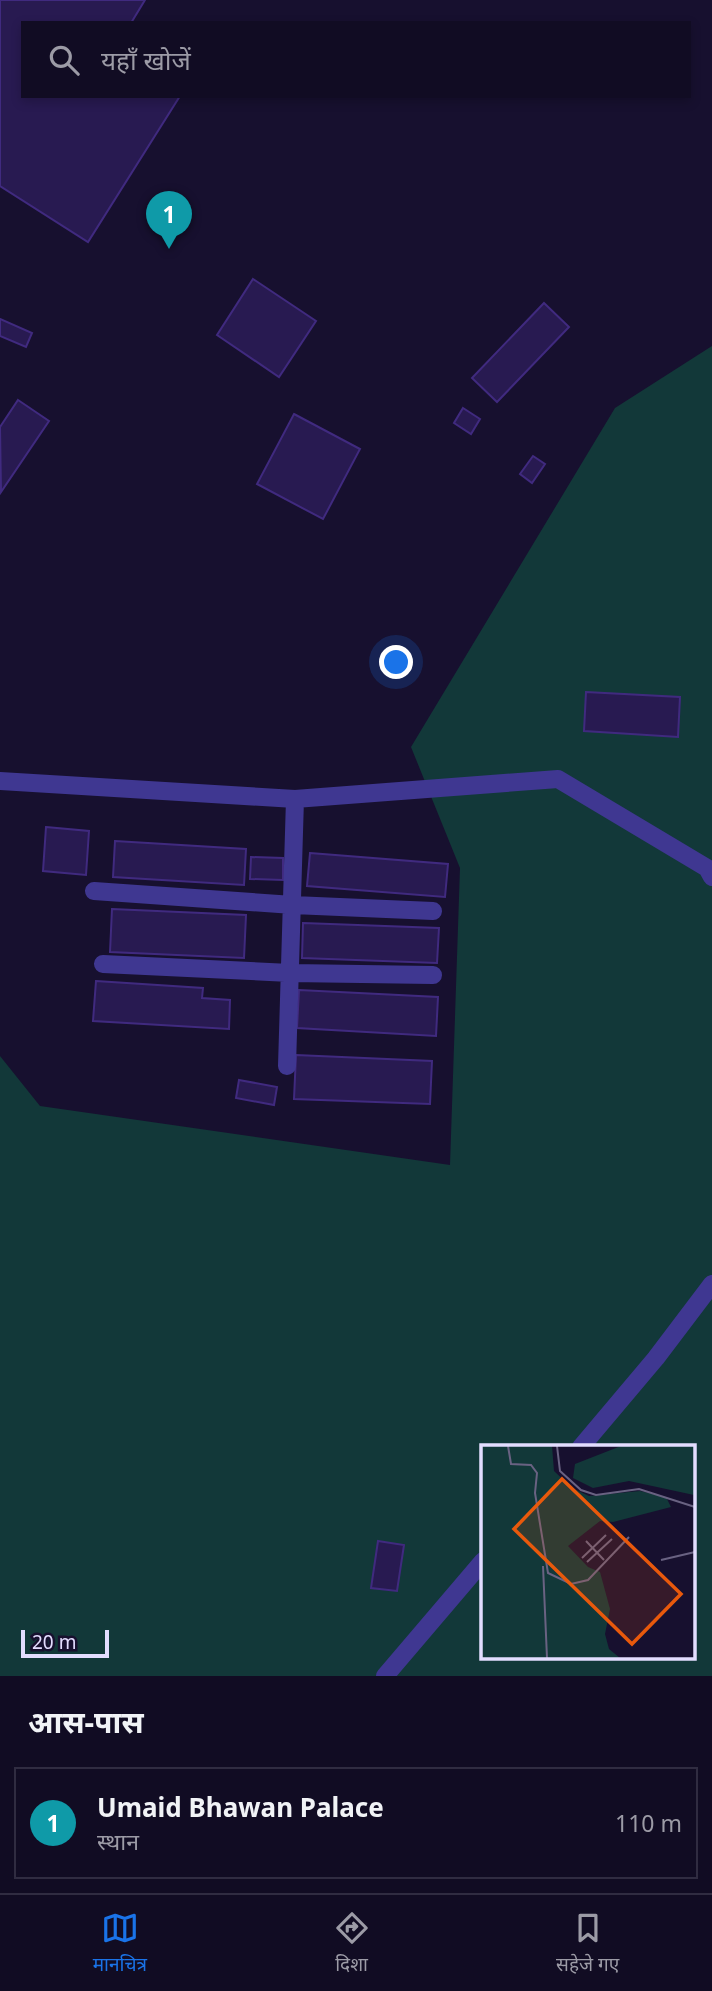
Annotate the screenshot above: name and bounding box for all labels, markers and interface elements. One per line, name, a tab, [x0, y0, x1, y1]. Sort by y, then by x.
search box	[21, 21, 691, 98]
icon: search	[45, 41, 83, 79]
text: यहाँ खोजें	[101, 42, 191, 78]
pin: 1	[146, 191, 192, 249]
your location	[379, 645, 413, 679]
inset map	[481, 1445, 694, 1658]
scale bar	[21, 1627, 108, 1659]
text: 20 m	[32, 1629, 76, 1655]
text: आस-पास	[28, 1701, 144, 1742]
text: Umaid Bhawan Palace	[97, 1789, 384, 1825]
text: 1	[46, 1807, 60, 1839]
text: 110 m	[615, 1807, 682, 1839]
text: स्थान	[97, 1825, 139, 1857]
tab: मानचित्र	[93, 1909, 147, 1977]
tab: दिशा	[333, 1909, 371, 1977]
tab: सहेजे गए	[556, 1909, 619, 1977]

